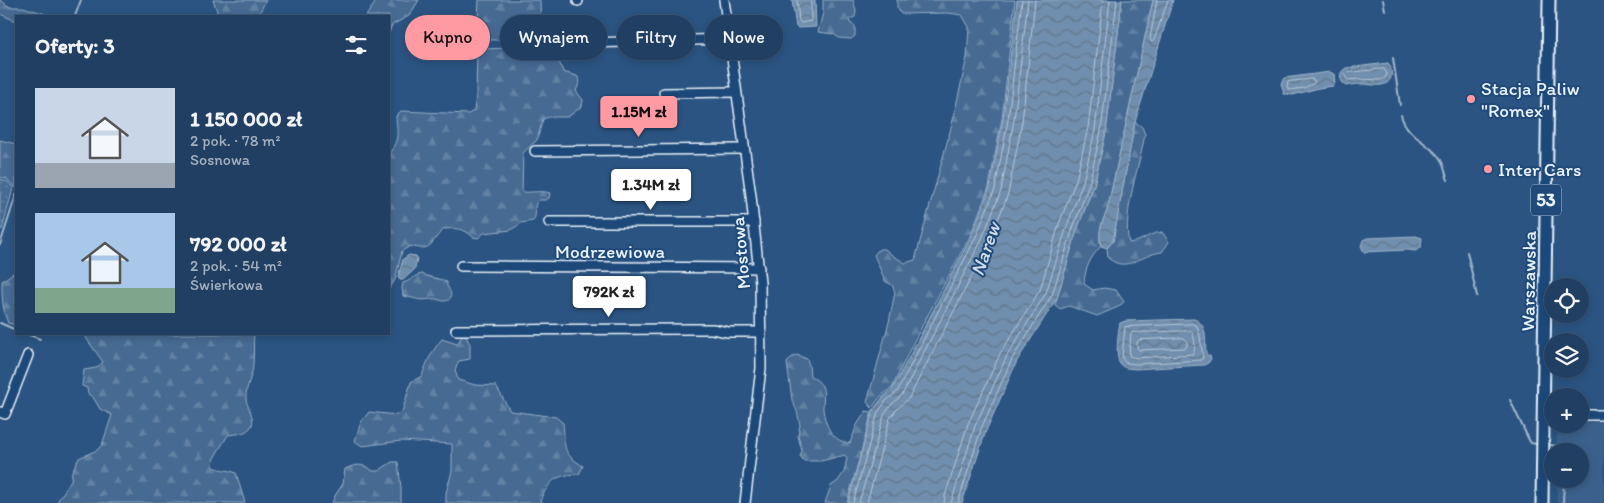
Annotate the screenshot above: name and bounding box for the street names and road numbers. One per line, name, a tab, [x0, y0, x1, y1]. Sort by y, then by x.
road number: 53	[1531, 184, 1561, 216]
street label: Mostowa	[726, 216, 755, 290]
street label: Warszawska	[1516, 230, 1541, 332]
street label: Modrzewiowa	[555, 240, 665, 263]

